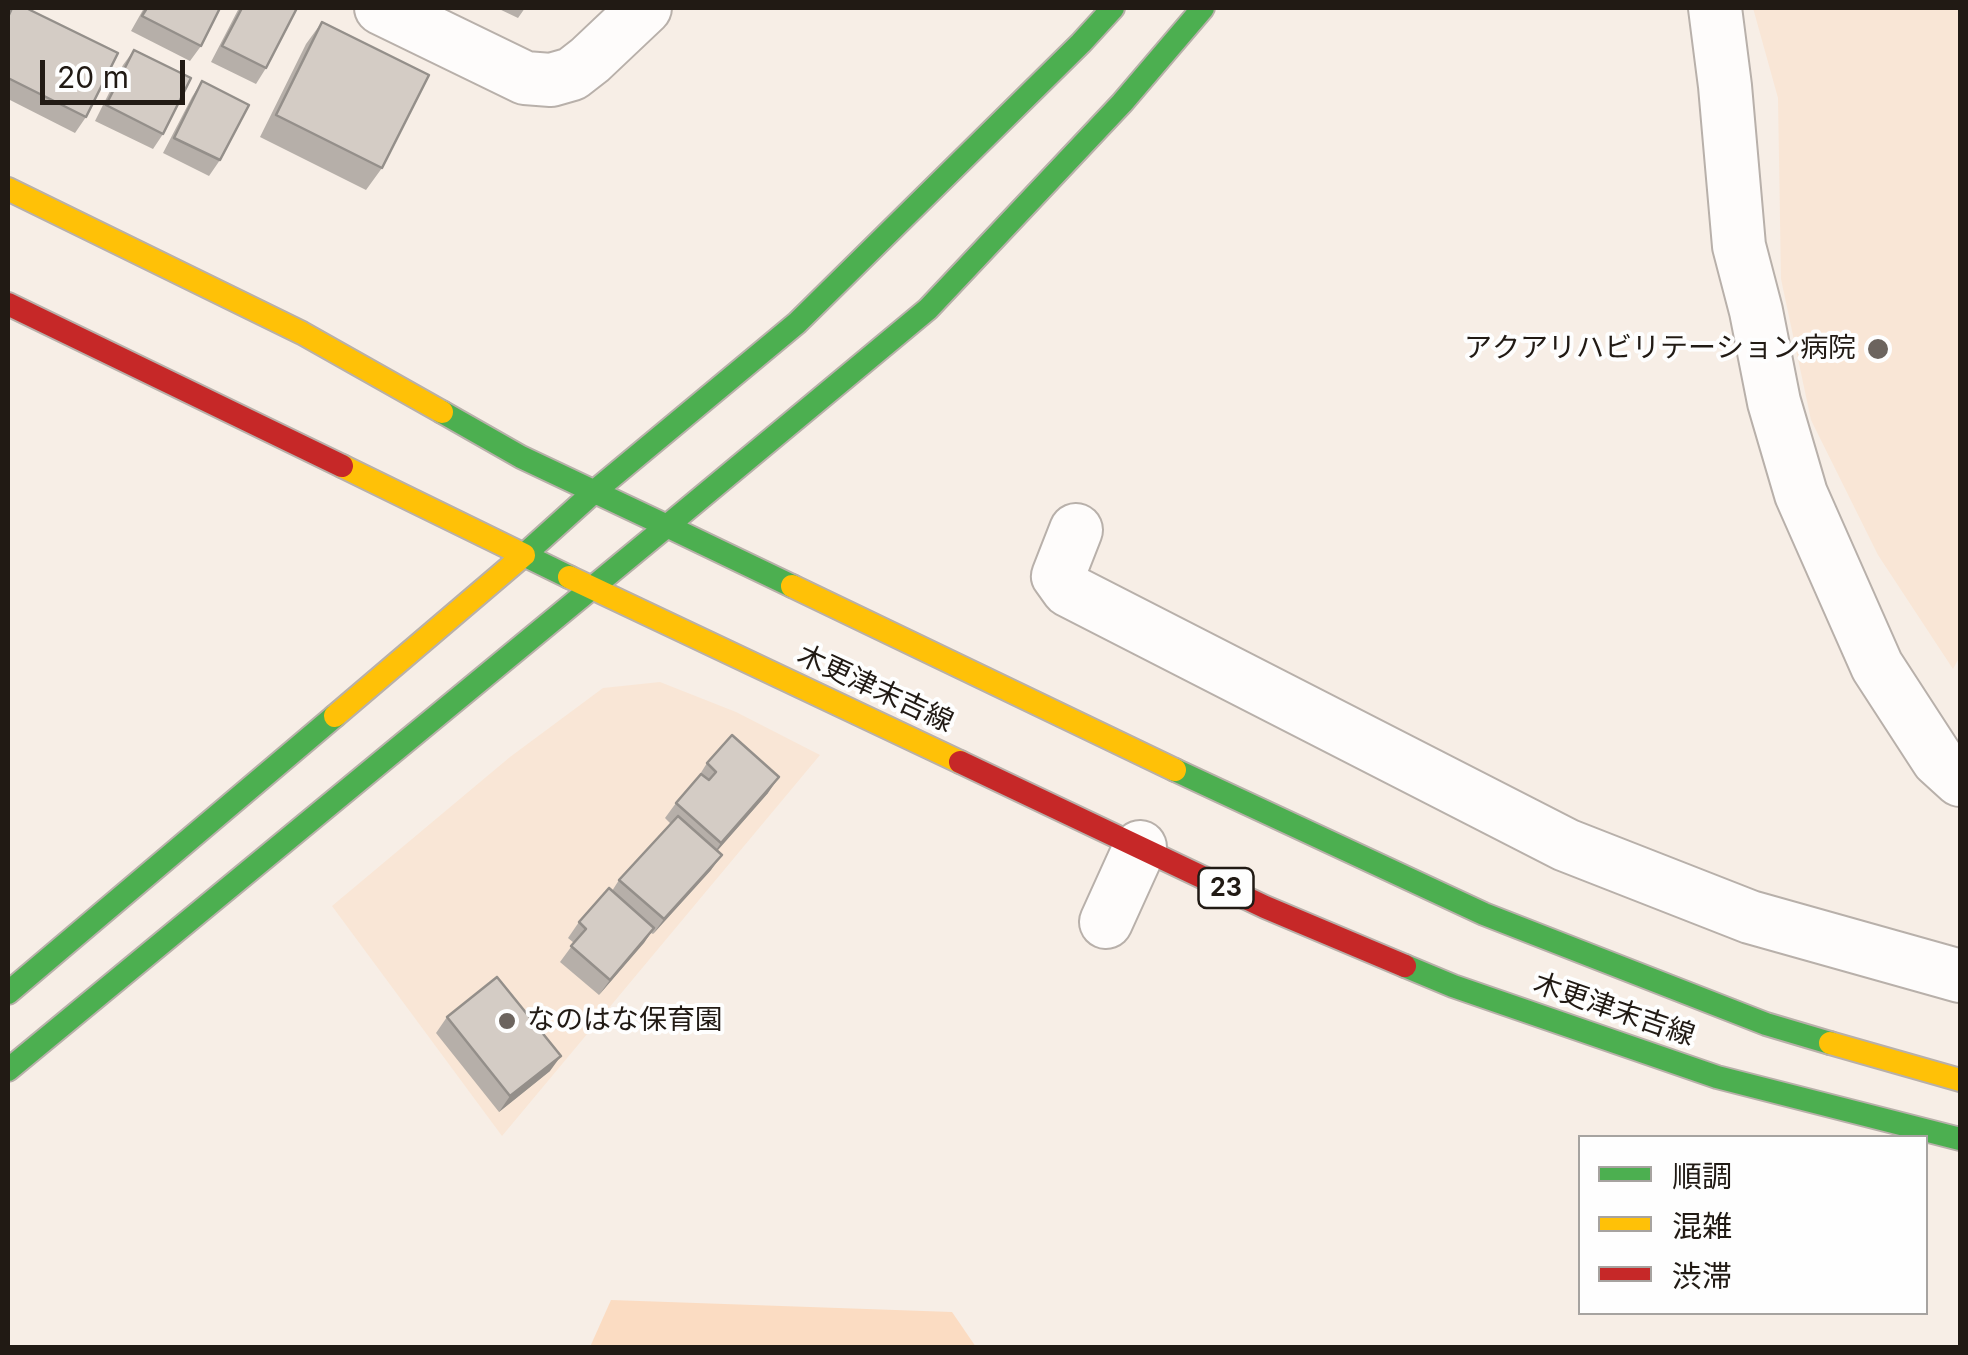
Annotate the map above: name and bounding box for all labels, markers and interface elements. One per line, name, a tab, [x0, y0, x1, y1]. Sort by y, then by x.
scale bar	[45, 40, 190, 102]
text: 20 m	[57, 59, 129, 95]
place label: アクアリハビリテーション病院	[1464, 332, 1856, 366]
marker: アクアリハビリテーション病院	[1865, 336, 1891, 362]
street label: 木更津末吉線	[792, 638, 958, 740]
road number: 23	[1198, 868, 1254, 908]
street label: 木更津末吉線	[1529, 967, 1699, 1053]
place label: なのはな保育園	[527, 1004, 723, 1038]
marker: なのはな保育園	[496, 1010, 518, 1032]
legend	[1578, 1135, 1928, 1315]
text: 順調	[1672, 1158, 1732, 1194]
text: 混雑	[1672, 1208, 1732, 1244]
text: 渋滞	[1672, 1258, 1732, 1294]

